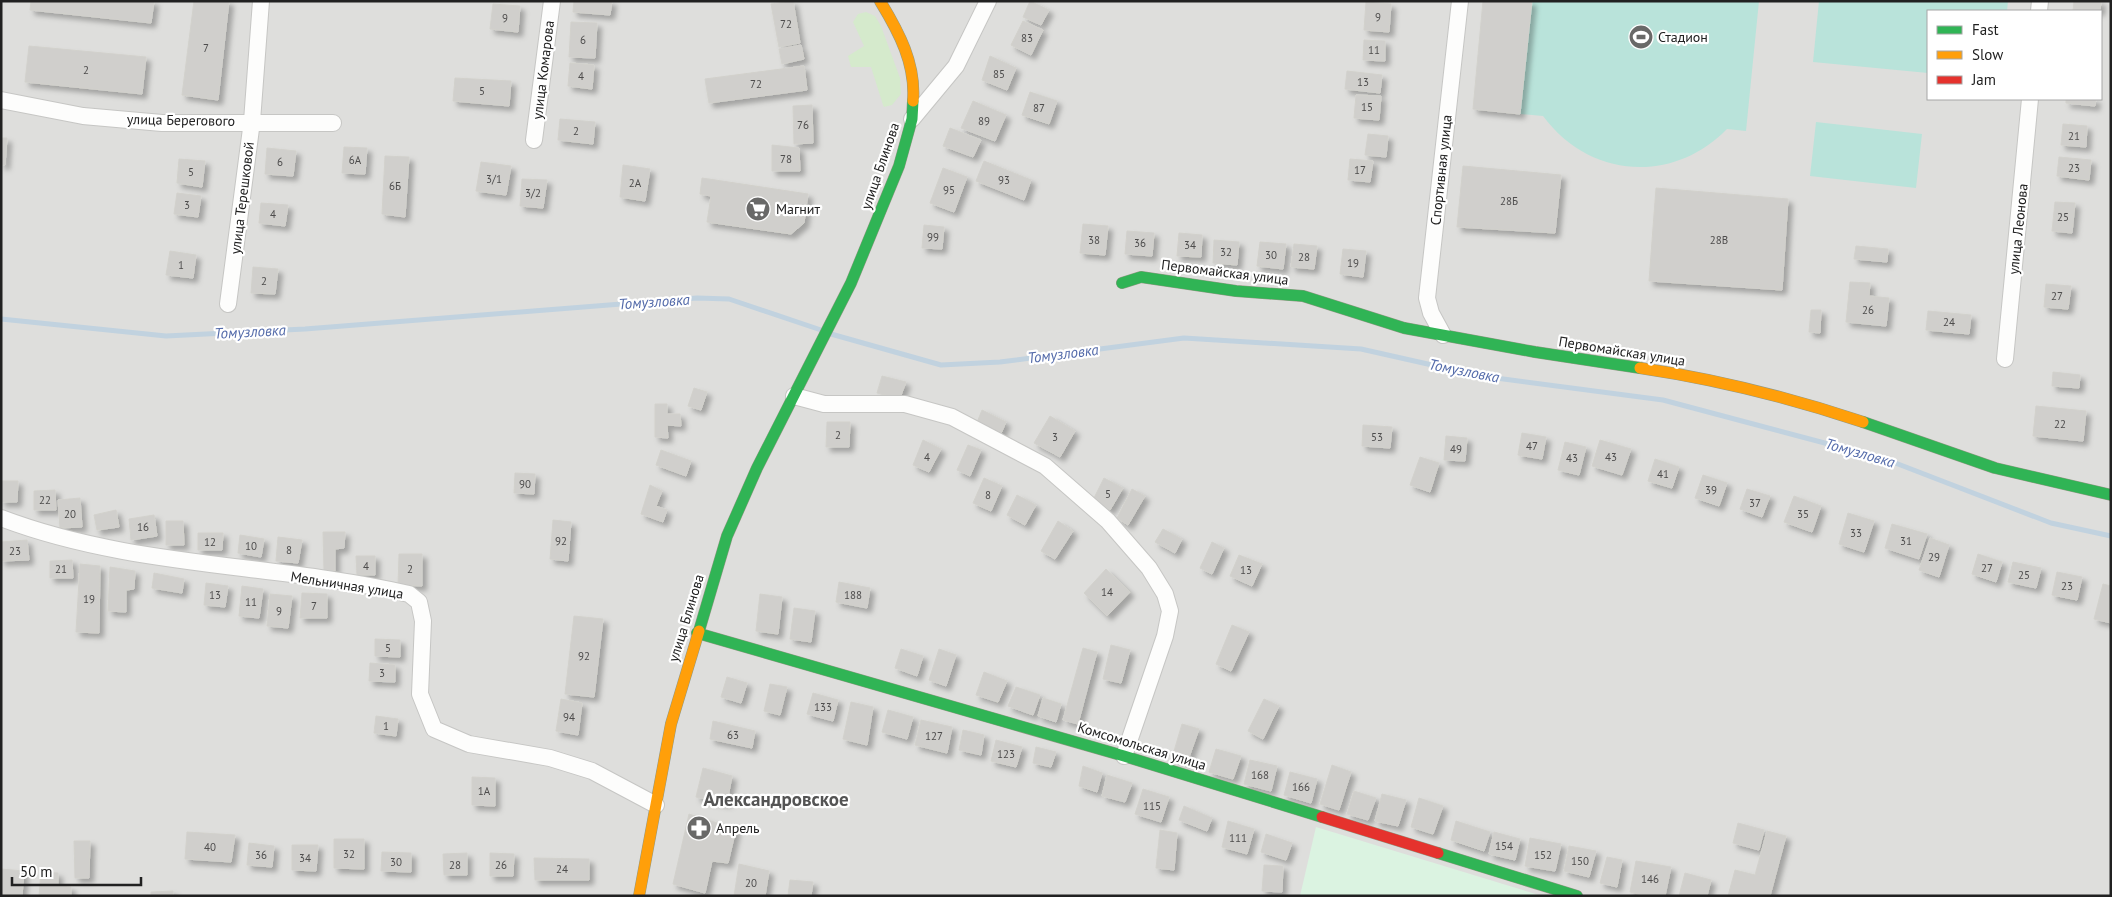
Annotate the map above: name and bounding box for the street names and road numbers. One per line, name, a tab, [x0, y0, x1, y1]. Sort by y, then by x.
street label: улица Комарова	[528, 19, 558, 120]
street label: улица Берегового	[127, 110, 235, 130]
street label: Спортивная улица	[1426, 114, 1456, 226]
street label: улица Блинова	[857, 120, 903, 212]
street label: улица Терешковой	[226, 141, 258, 255]
street label: улица Леонова	[2004, 183, 2032, 275]
street label: Первомайская улица	[1160, 255, 1290, 289]
street label: Первомайская улица	[1557, 332, 1687, 370]
street label: Мельничная улица	[289, 567, 405, 603]
street label: улица Блинова	[664, 572, 708, 664]
street label: Комсомольская улица	[1076, 718, 1208, 774]

